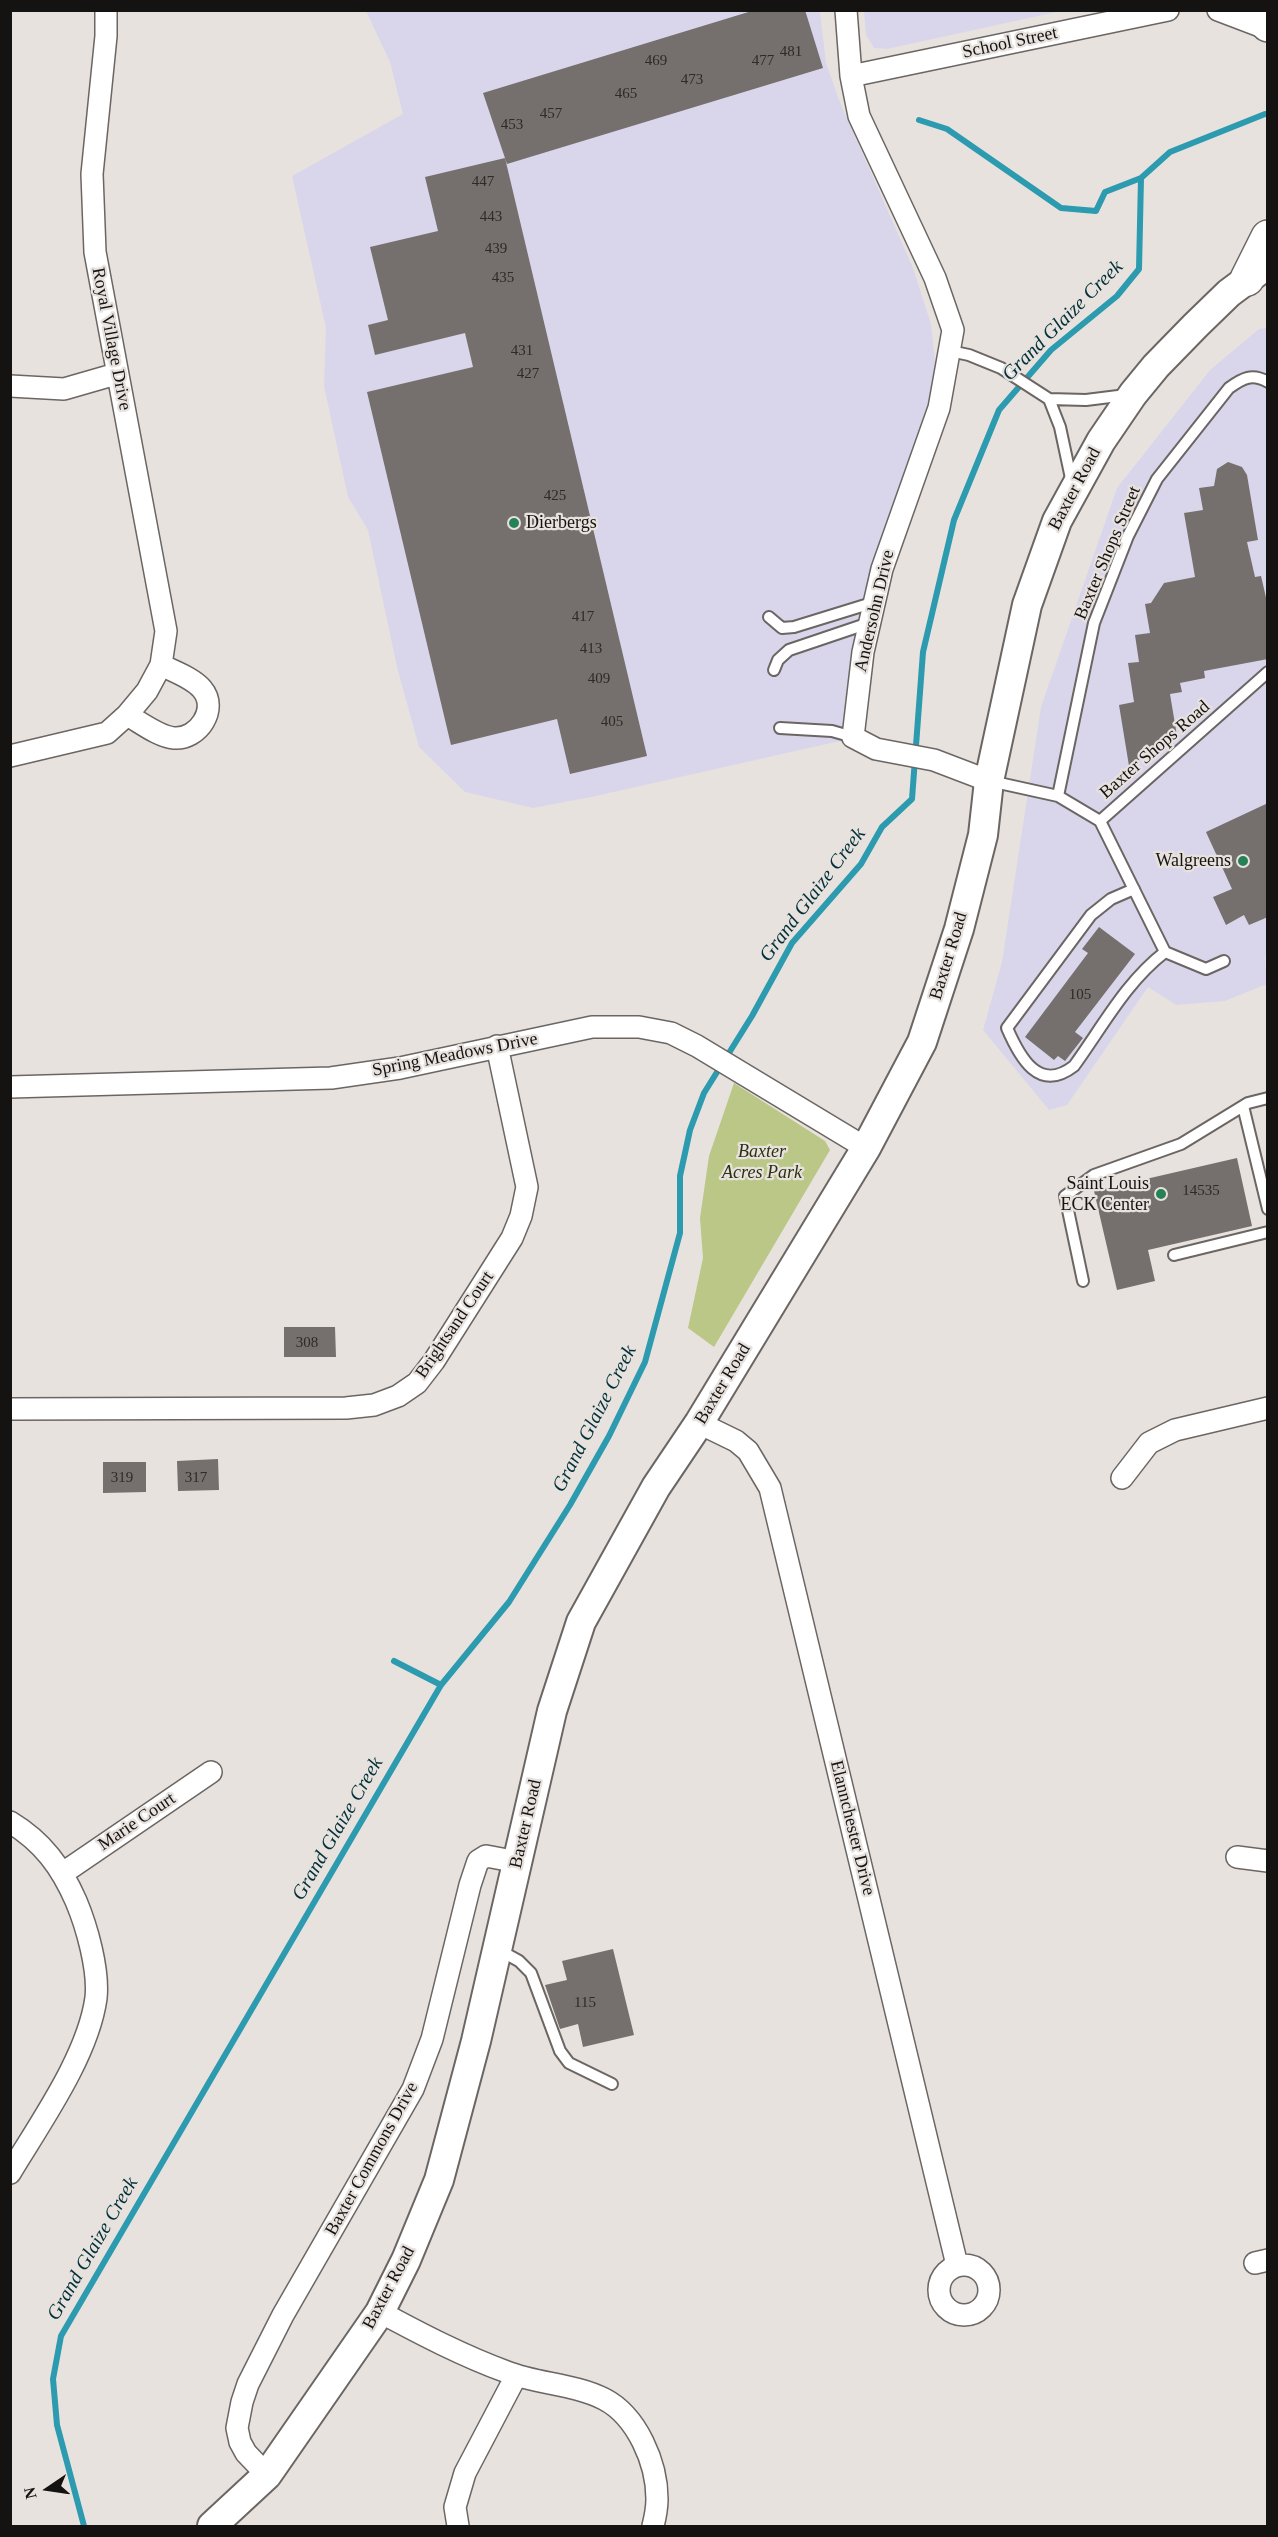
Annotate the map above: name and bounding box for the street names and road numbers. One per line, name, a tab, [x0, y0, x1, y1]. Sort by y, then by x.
street label: School Street	[961, 22, 1059, 64]
street label: Royal Village Drive	[87, 266, 135, 412]
street label: Baxter Road	[1044, 444, 1106, 534]
street label: Baxter Shops Street	[1070, 483, 1146, 623]
street label: Andersohn Drive	[850, 548, 900, 674]
street label: Baxter Shops Road	[1095, 696, 1215, 804]
street label: Baxter Road	[925, 910, 973, 1002]
street label: Spring Meadows Drive	[370, 1028, 540, 1082]
street label: Brightsand Court	[411, 1267, 499, 1383]
street label: Baxter Road	[690, 1340, 756, 1428]
street label: Elannchester Drive	[825, 1758, 879, 1898]
street label: Baxter Road	[505, 1777, 547, 1871]
street label: Marie Court	[94, 1788, 180, 1856]
street label: Baxter Commons Drive	[321, 2079, 423, 2239]
street label: Baxter Road	[358, 2243, 420, 2333]

